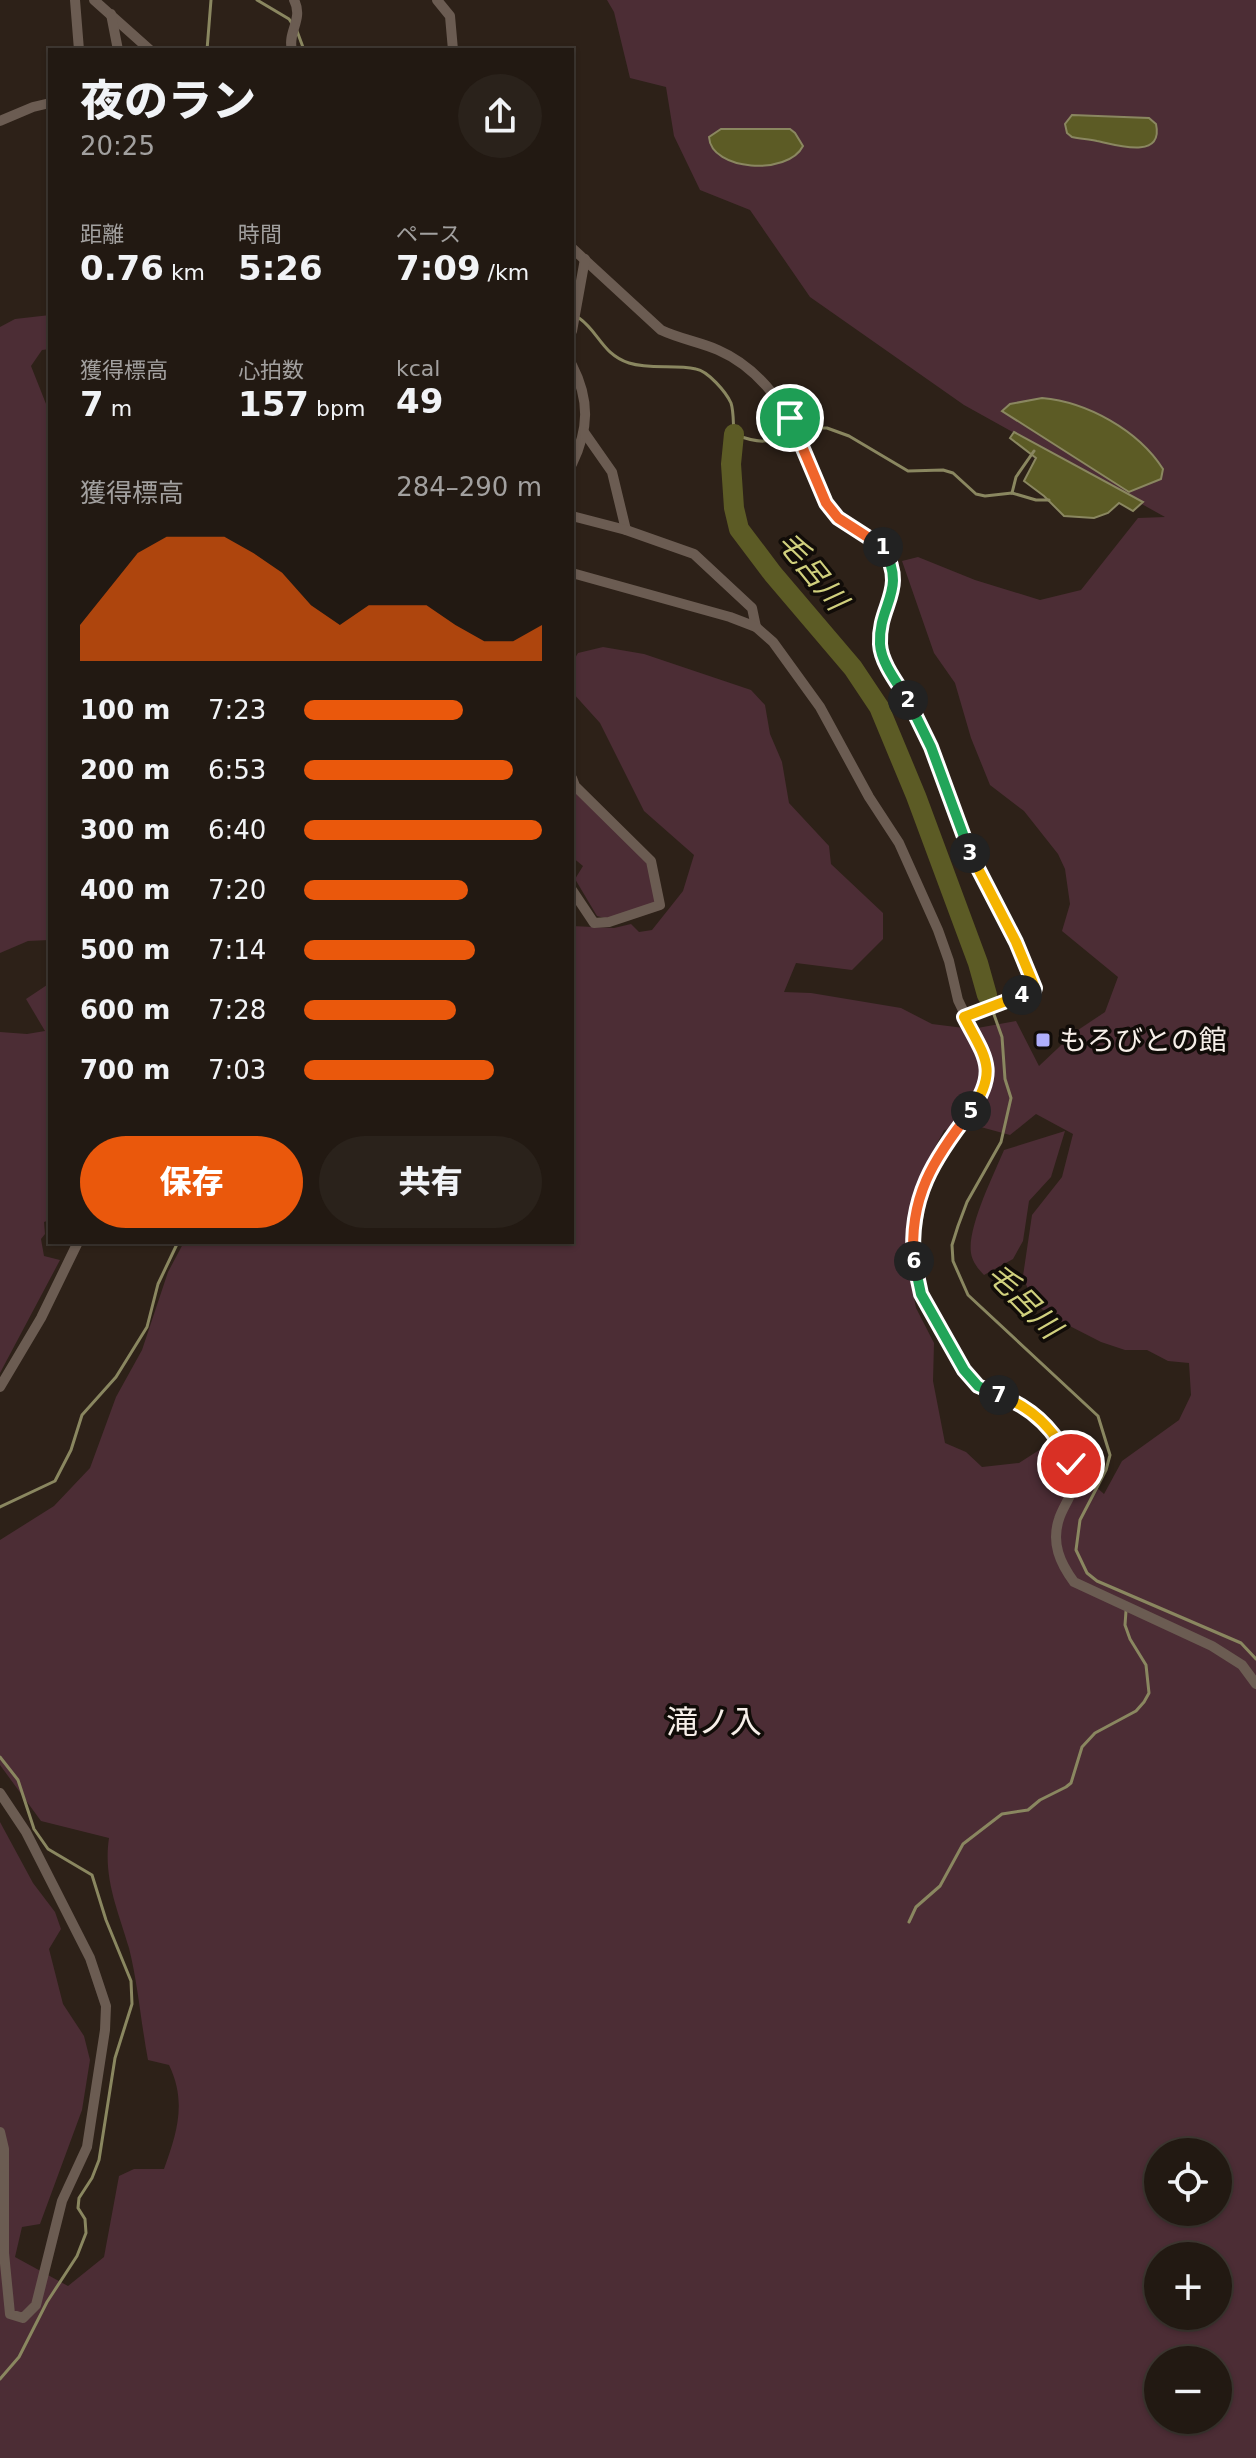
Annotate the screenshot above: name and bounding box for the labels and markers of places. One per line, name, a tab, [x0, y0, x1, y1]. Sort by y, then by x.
pin	[756, 384, 824, 452]
pin: 1	[863, 527, 903, 567]
pin: 2	[888, 680, 928, 720]
pin: 3	[950, 833, 990, 873]
pin: 4	[1002, 975, 1042, 1015]
place label: もろびとの館	[1059, 1024, 1227, 1057]
marker: もろびとの館	[1034, 1031, 1052, 1049]
pin: 5	[951, 1091, 991, 1131]
pin: 6	[894, 1241, 934, 1281]
pin: 7	[979, 1375, 1019, 1415]
pin	[1037, 1430, 1105, 1498]

